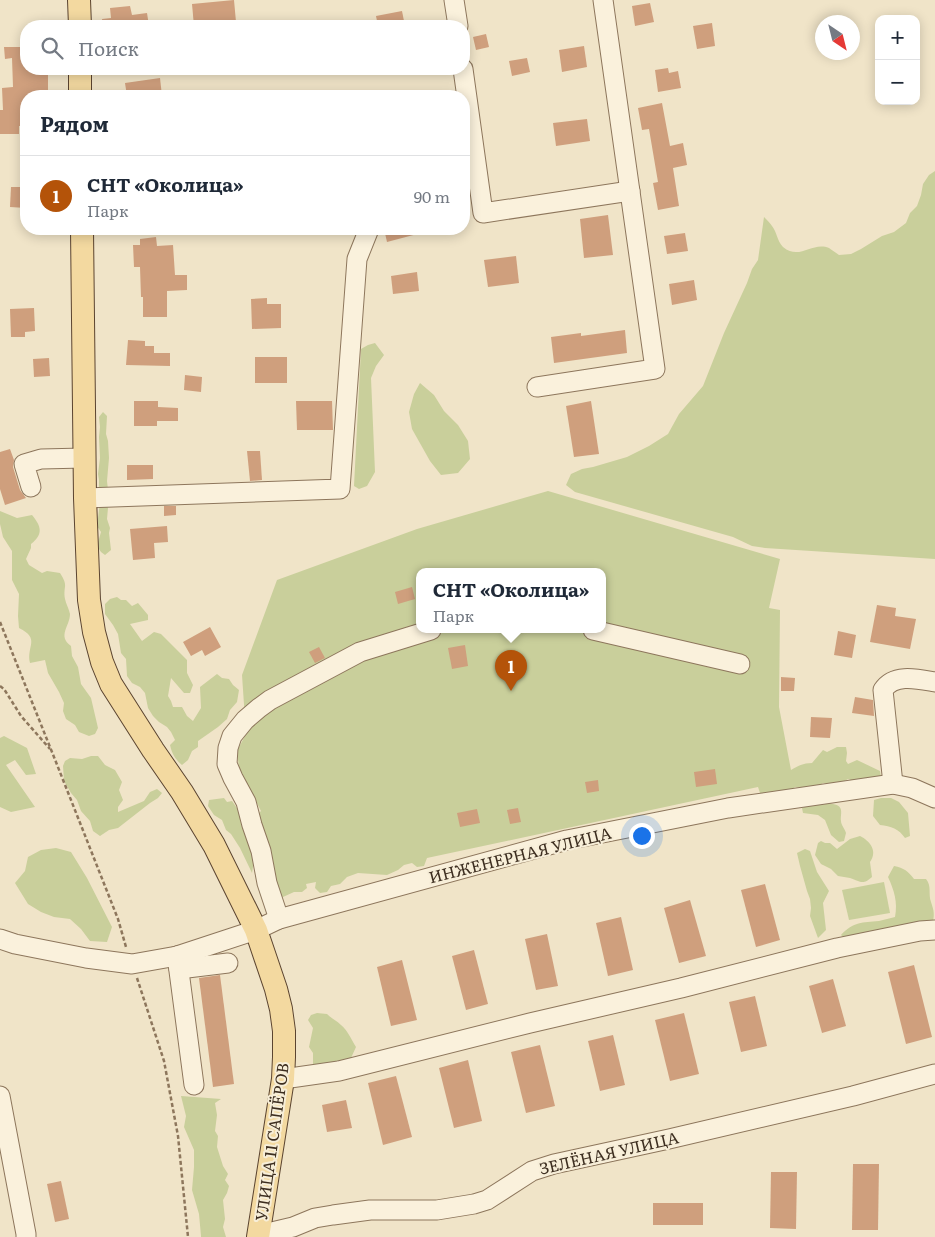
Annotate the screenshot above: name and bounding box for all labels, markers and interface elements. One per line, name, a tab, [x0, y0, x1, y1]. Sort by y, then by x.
north arrow	[815, 15, 860, 60]
map controls	[875, 15, 920, 105]
button: +	[875, 15, 920, 60]
search box	[20, 20, 470, 75]
icon: search	[38, 34, 66, 62]
text: Поиск	[78, 34, 139, 62]
button: −	[875, 60, 920, 105]
text: Рядом	[40, 107, 109, 138]
text: СНТ «Околица»	[87, 170, 244, 198]
text: 1	[53, 184, 59, 208]
text: 90 m	[414, 184, 450, 208]
text: Парк	[87, 198, 128, 222]
popup	[416, 568, 606, 633]
text: СНТ «Околица»	[433, 575, 589, 603]
text: Парк	[433, 603, 474, 627]
pin: 1	[495, 650, 527, 691]
street label: ИНЖЕНЕРНАЯ УЛИЦА	[426, 820, 614, 888]
your location	[629, 823, 655, 849]
street label: УЛИЦА 11 САПЁРОВ	[248, 1061, 294, 1223]
street label: ЗЕЛЁНАЯ УЛИЦА	[537, 1124, 681, 1180]

